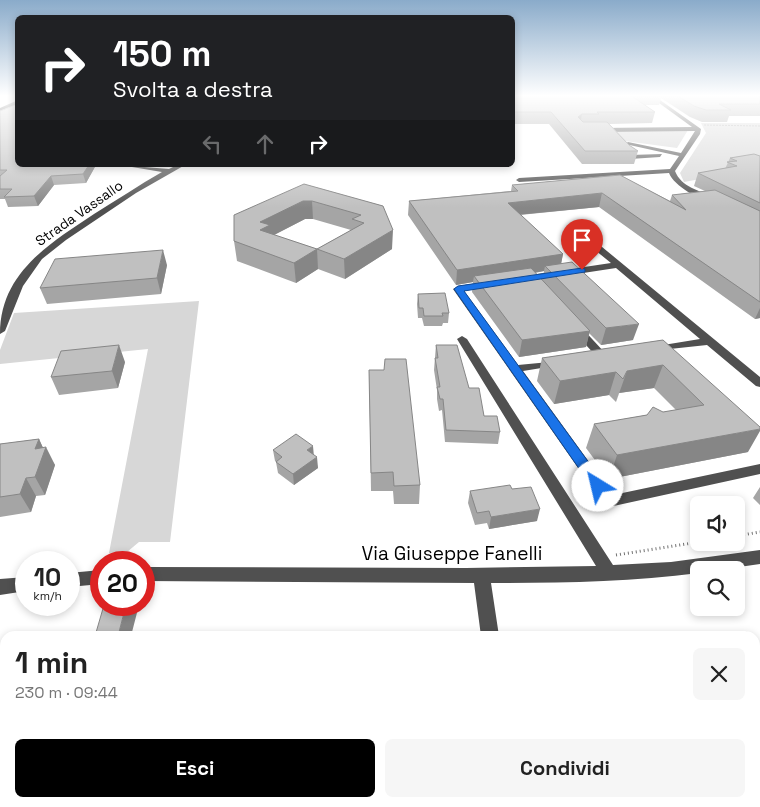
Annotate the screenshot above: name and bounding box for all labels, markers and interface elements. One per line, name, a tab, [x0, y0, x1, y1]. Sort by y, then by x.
text: 150 m	[113, 32, 211, 76]
icon: right	[30, 35, 95, 100]
text: Svolta a destra	[113, 75, 273, 103]
icon: left	[198, 130, 226, 158]
icon: ahead	[251, 130, 279, 158]
icon: right	[304, 130, 332, 158]
street label: Strada Vassallo	[32, 176, 126, 250]
pin	[561, 219, 603, 270]
icon: arrive	[568, 226, 596, 254]
position arrow	[571, 459, 623, 511]
map controls	[690, 496, 745, 616]
button: sound	[690, 496, 745, 551]
street label: Via Giuseppe Fanelli	[362, 541, 542, 566]
speed limit sign: 20	[90, 551, 155, 616]
text: 10	[34, 561, 61, 593]
button: search	[690, 561, 745, 616]
text: km/h	[33, 588, 62, 604]
text: 1 min	[15, 643, 88, 682]
button: close	[693, 648, 745, 700]
text: 230 m · 09:44	[15, 682, 118, 703]
button: Esci	[15, 739, 375, 797]
button: Condividi	[385, 739, 745, 797]

